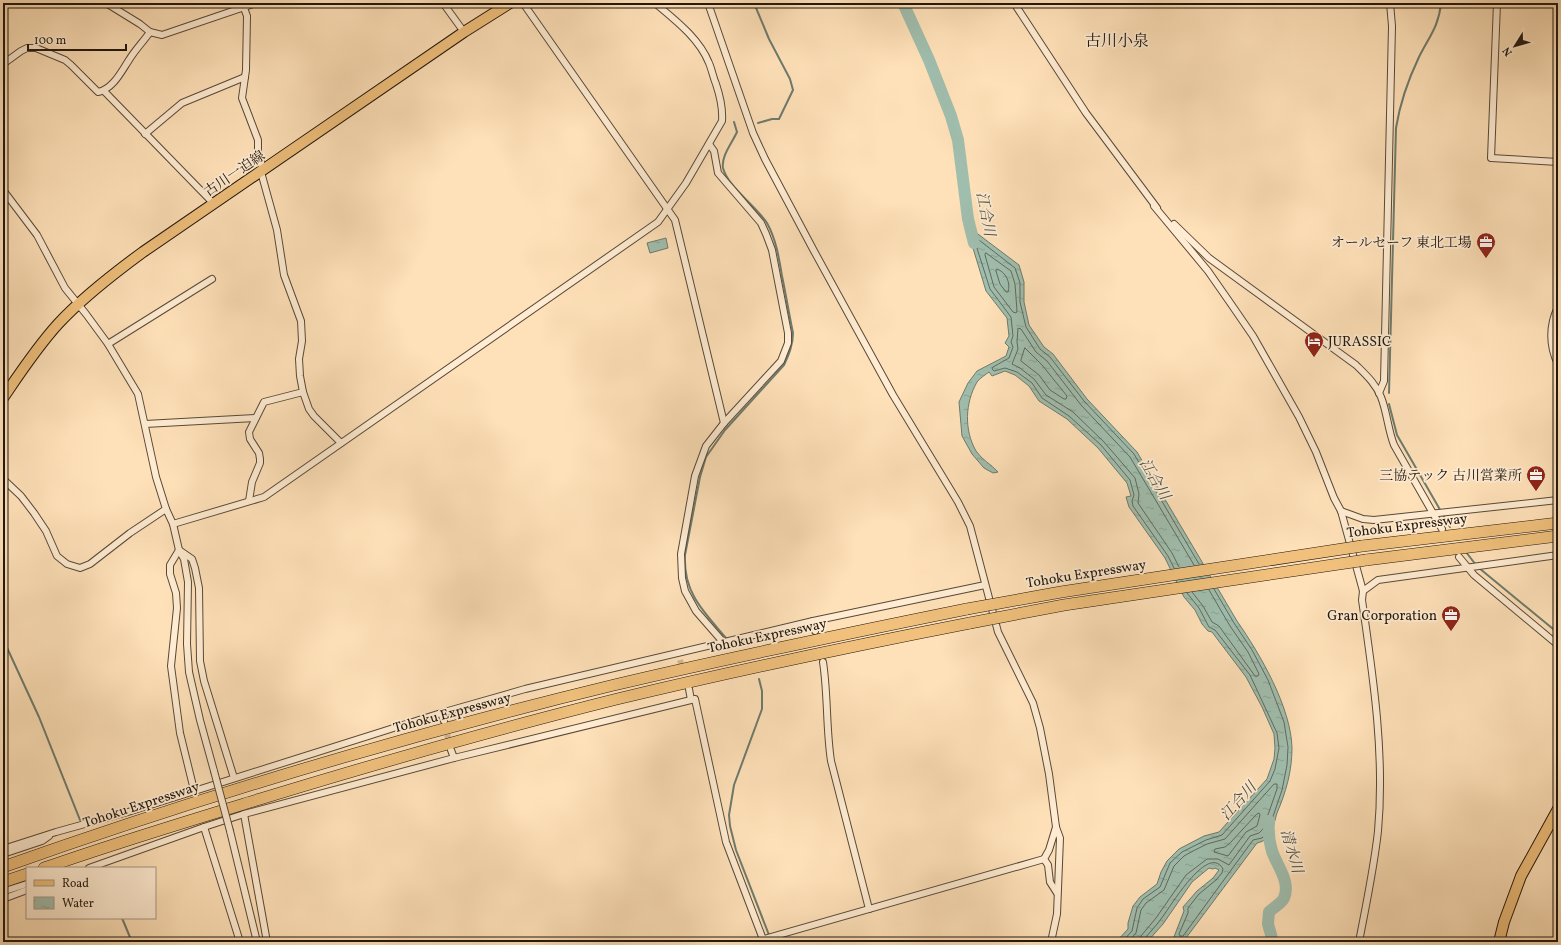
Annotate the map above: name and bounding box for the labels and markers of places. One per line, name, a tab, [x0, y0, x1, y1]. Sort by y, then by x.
office icon: オールセーフ 東北工場	[1475, 231, 1497, 259]
place label: オールセーフ 東北工場	[1331, 234, 1472, 253]
hotel icon: JURASSIC	[1303, 330, 1325, 358]
place label: JURASSIC	[1328, 333, 1391, 352]
office icon: 三協テック 古川営業所	[1525, 464, 1547, 492]
place label: 三協テック 古川営業所	[1379, 467, 1522, 486]
office icon: Gran Corporation	[1440, 604, 1462, 632]
place label: Gran Corporation	[1327, 607, 1437, 626]

